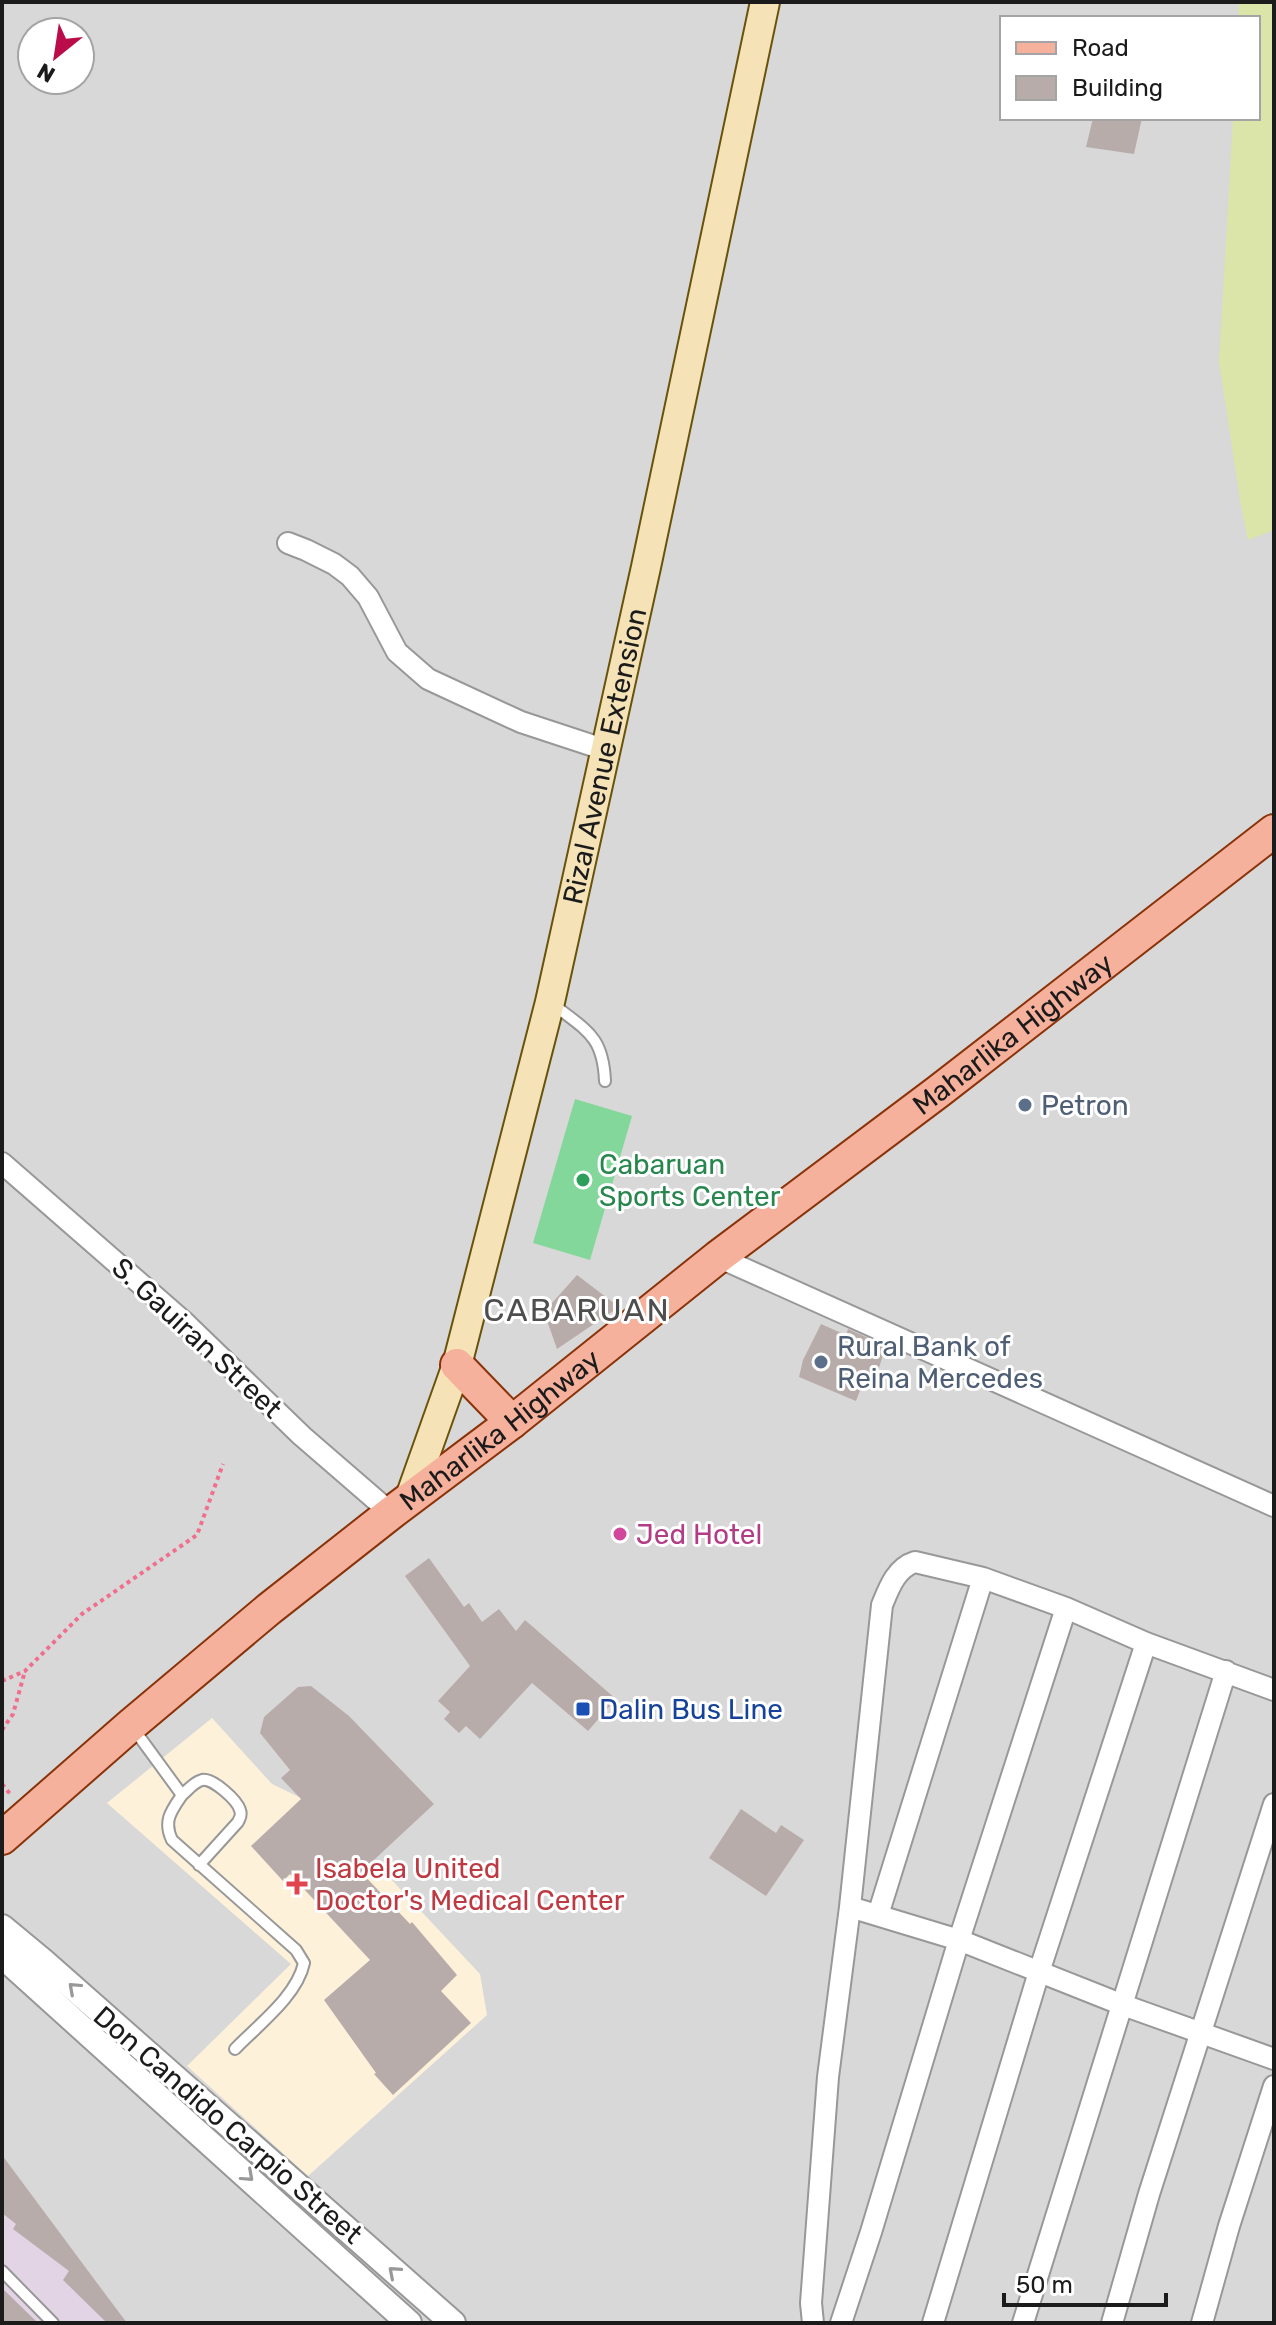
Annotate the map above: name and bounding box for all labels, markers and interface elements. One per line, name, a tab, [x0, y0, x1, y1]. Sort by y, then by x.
north arrow	[16, 16, 96, 96]
legend	[1000, 16, 1260, 120]
text: Road	[1072, 34, 1129, 62]
text: N	[33, 57, 60, 89]
text: Building	[1072, 74, 1163, 102]
street label: Rizal Avenue Extension	[556, 605, 653, 907]
street label: Maharlika Highway	[906, 946, 1119, 1121]
place label: Petron	[1041, 1089, 1129, 1122]
marker: Petron	[1016, 1096, 1034, 1114]
place label: Cabaruan Sports Center	[599, 1148, 781, 1213]
marker: Cabaruan Sports Center	[574, 1171, 592, 1189]
street label: S. Gauiran Street	[105, 1251, 289, 1425]
district label: CABARUAN	[483, 1291, 671, 1329]
place label: Rural Bank of Reina Mercedes	[837, 1330, 1043, 1395]
street label: Maharlika Highway	[393, 1342, 606, 1517]
marker: Rural Bank of Reina Mercedes	[812, 1353, 830, 1371]
place label: Jed Hotel	[636, 1518, 762, 1551]
marker: Jed Hotel	[611, 1525, 629, 1543]
place label: Dalin Bus Line	[599, 1693, 783, 1726]
marker: Dalin Bus Line	[574, 1700, 592, 1718]
place label: Isabela United Doctor's Medical Center	[315, 1852, 625, 1917]
marker: Isabela United Doctor's Medical Center	[286, 1873, 308, 1895]
one-way arrow	[68, 1984, 83, 1998]
street label: Don Candido Carpio Street	[87, 1999, 369, 2251]
one-way arrow	[238, 2167, 253, 2181]
scale bar	[1004, 2257, 1166, 2307]
one-way arrow	[389, 2267, 404, 2281]
text: 50 m	[1016, 2271, 1073, 2299]

